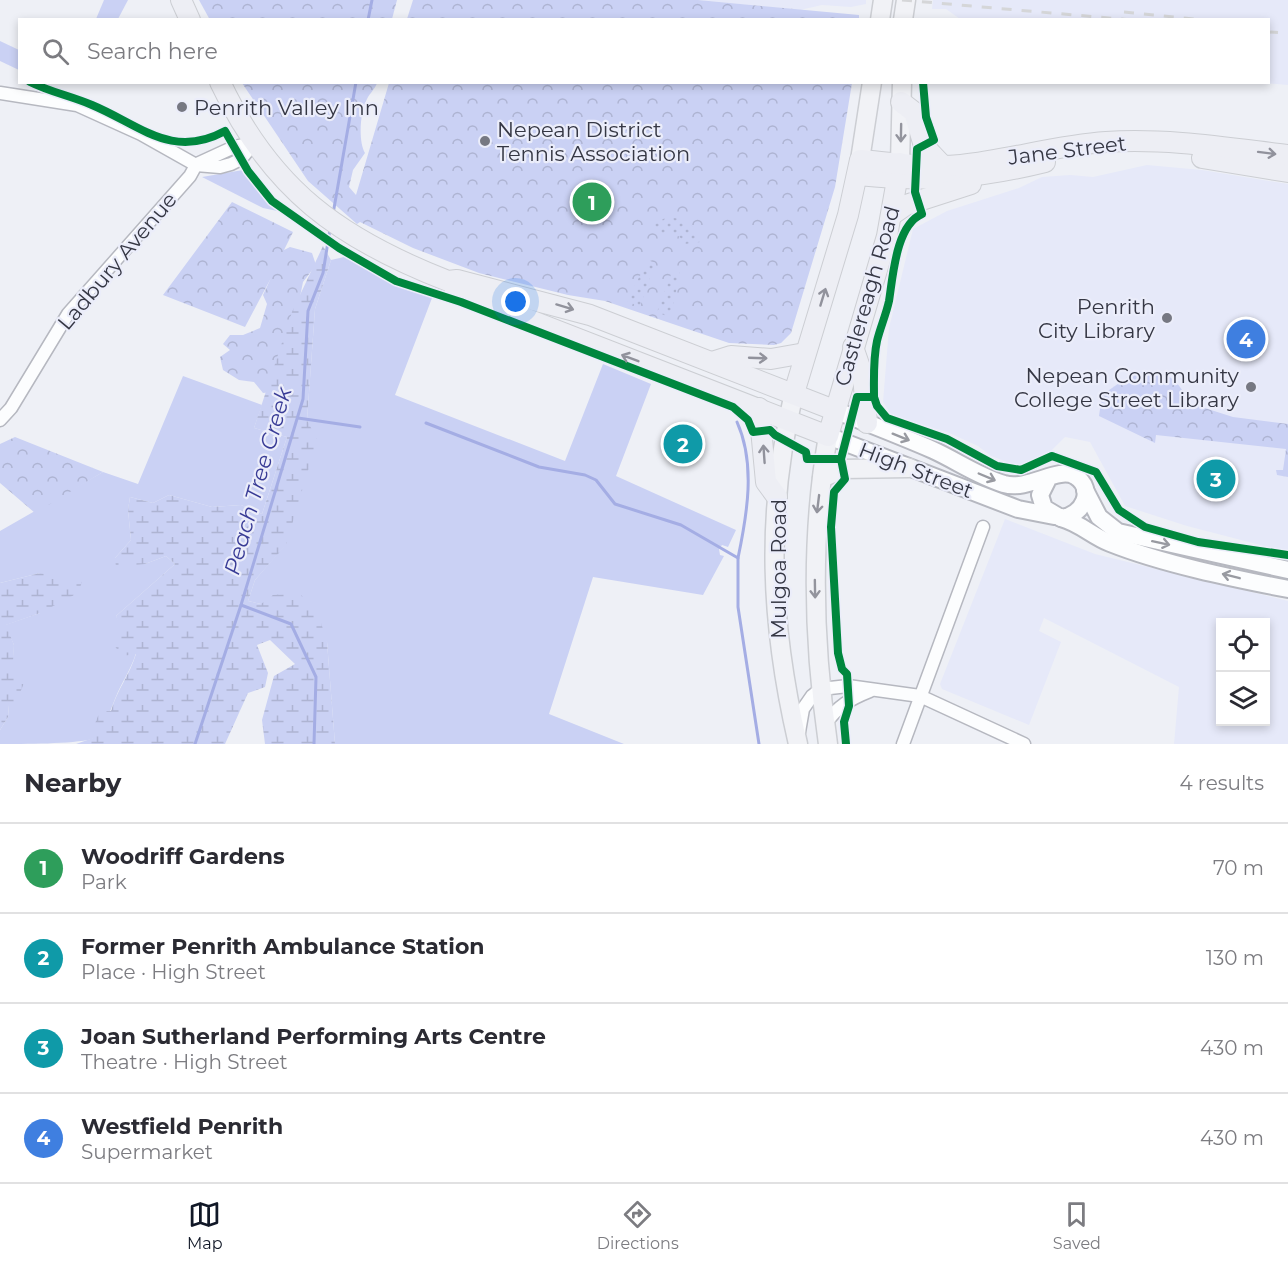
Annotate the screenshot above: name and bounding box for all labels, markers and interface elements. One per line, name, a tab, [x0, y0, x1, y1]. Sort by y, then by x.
search box	[18, 18, 1270, 84]
icon: search	[39, 35, 72, 68]
text: Search here	[87, 38, 218, 65]
place label: Penrith Valley Inn	[194, 95, 379, 120]
marker: Penrith Valley Inn	[175, 100, 189, 114]
place label: Nepean District Tennis Association	[497, 117, 690, 166]
one-way arrow	[895, 122, 906, 142]
street label: Jane Street	[1006, 130, 1127, 170]
marker: Nepean District Tennis Association	[478, 134, 492, 148]
one-way arrow	[1257, 147, 1277, 158]
pin: 1	[572, 180, 612, 224]
street label: Ladbury Avenue	[52, 187, 182, 335]
street label: Castlereagh Road	[829, 203, 905, 389]
your location	[501, 287, 530, 316]
one-way arrow	[818, 288, 829, 307]
place label: Penrith City Library	[1038, 294, 1156, 343]
one-way arrow	[556, 302, 575, 313]
marker: Penrith City Library	[1160, 311, 1174, 325]
pin: 4	[1226, 316, 1266, 362]
one-way arrow	[621, 352, 640, 363]
one-way arrow	[748, 352, 768, 364]
place label: Nepean Community College Street Library	[1014, 363, 1240, 412]
marker: Nepean Community College Street Library	[1244, 380, 1258, 394]
water label: Peach Tree Creek	[218, 383, 298, 578]
pin: 2	[664, 422, 702, 466]
one-way arrow	[891, 432, 909, 443]
street label: High Street	[855, 437, 977, 503]
one-way arrow	[758, 445, 769, 465]
pin: 3	[1196, 456, 1236, 502]
one-way arrow	[977, 472, 995, 483]
one-way arrow	[812, 494, 823, 514]
street label: Mulgoa Road	[766, 499, 791, 639]
one-way arrow	[1151, 538, 1170, 550]
one-way arrow	[1222, 569, 1241, 581]
one-way arrow	[809, 579, 820, 599]
map controls	[1216, 618, 1270, 726]
button: locate	[1216, 618, 1270, 672]
button: layers	[1216, 672, 1270, 726]
text: Nearby	[24, 767, 121, 799]
text: 4 results	[1179, 771, 1264, 795]
text: Woodriff Gardens	[81, 843, 285, 870]
text: 1	[40, 856, 47, 880]
text: 70 m	[1213, 856, 1264, 880]
text: Park	[81, 870, 127, 894]
text: Former Penrith Ambulance Station	[81, 933, 485, 960]
text: 2	[38, 946, 49, 970]
text: 130 m	[1206, 946, 1264, 970]
text: Place · High Street	[81, 960, 266, 984]
text: Joan Sutherland Performing Arts Centre	[81, 1023, 546, 1050]
text: 3	[38, 1036, 49, 1060]
text: 430 m	[1200, 1036, 1264, 1060]
text: Theatre · High Street	[81, 1050, 288, 1074]
text: Westfield Penrith	[81, 1113, 283, 1140]
text: 4	[37, 1126, 50, 1150]
text: 430 m	[1200, 1126, 1264, 1150]
text: Supermarket	[81, 1140, 213, 1164]
tab: Map	[187, 1198, 223, 1253]
tab: Directions	[597, 1198, 679, 1253]
tab: Saved	[1053, 1198, 1101, 1253]

